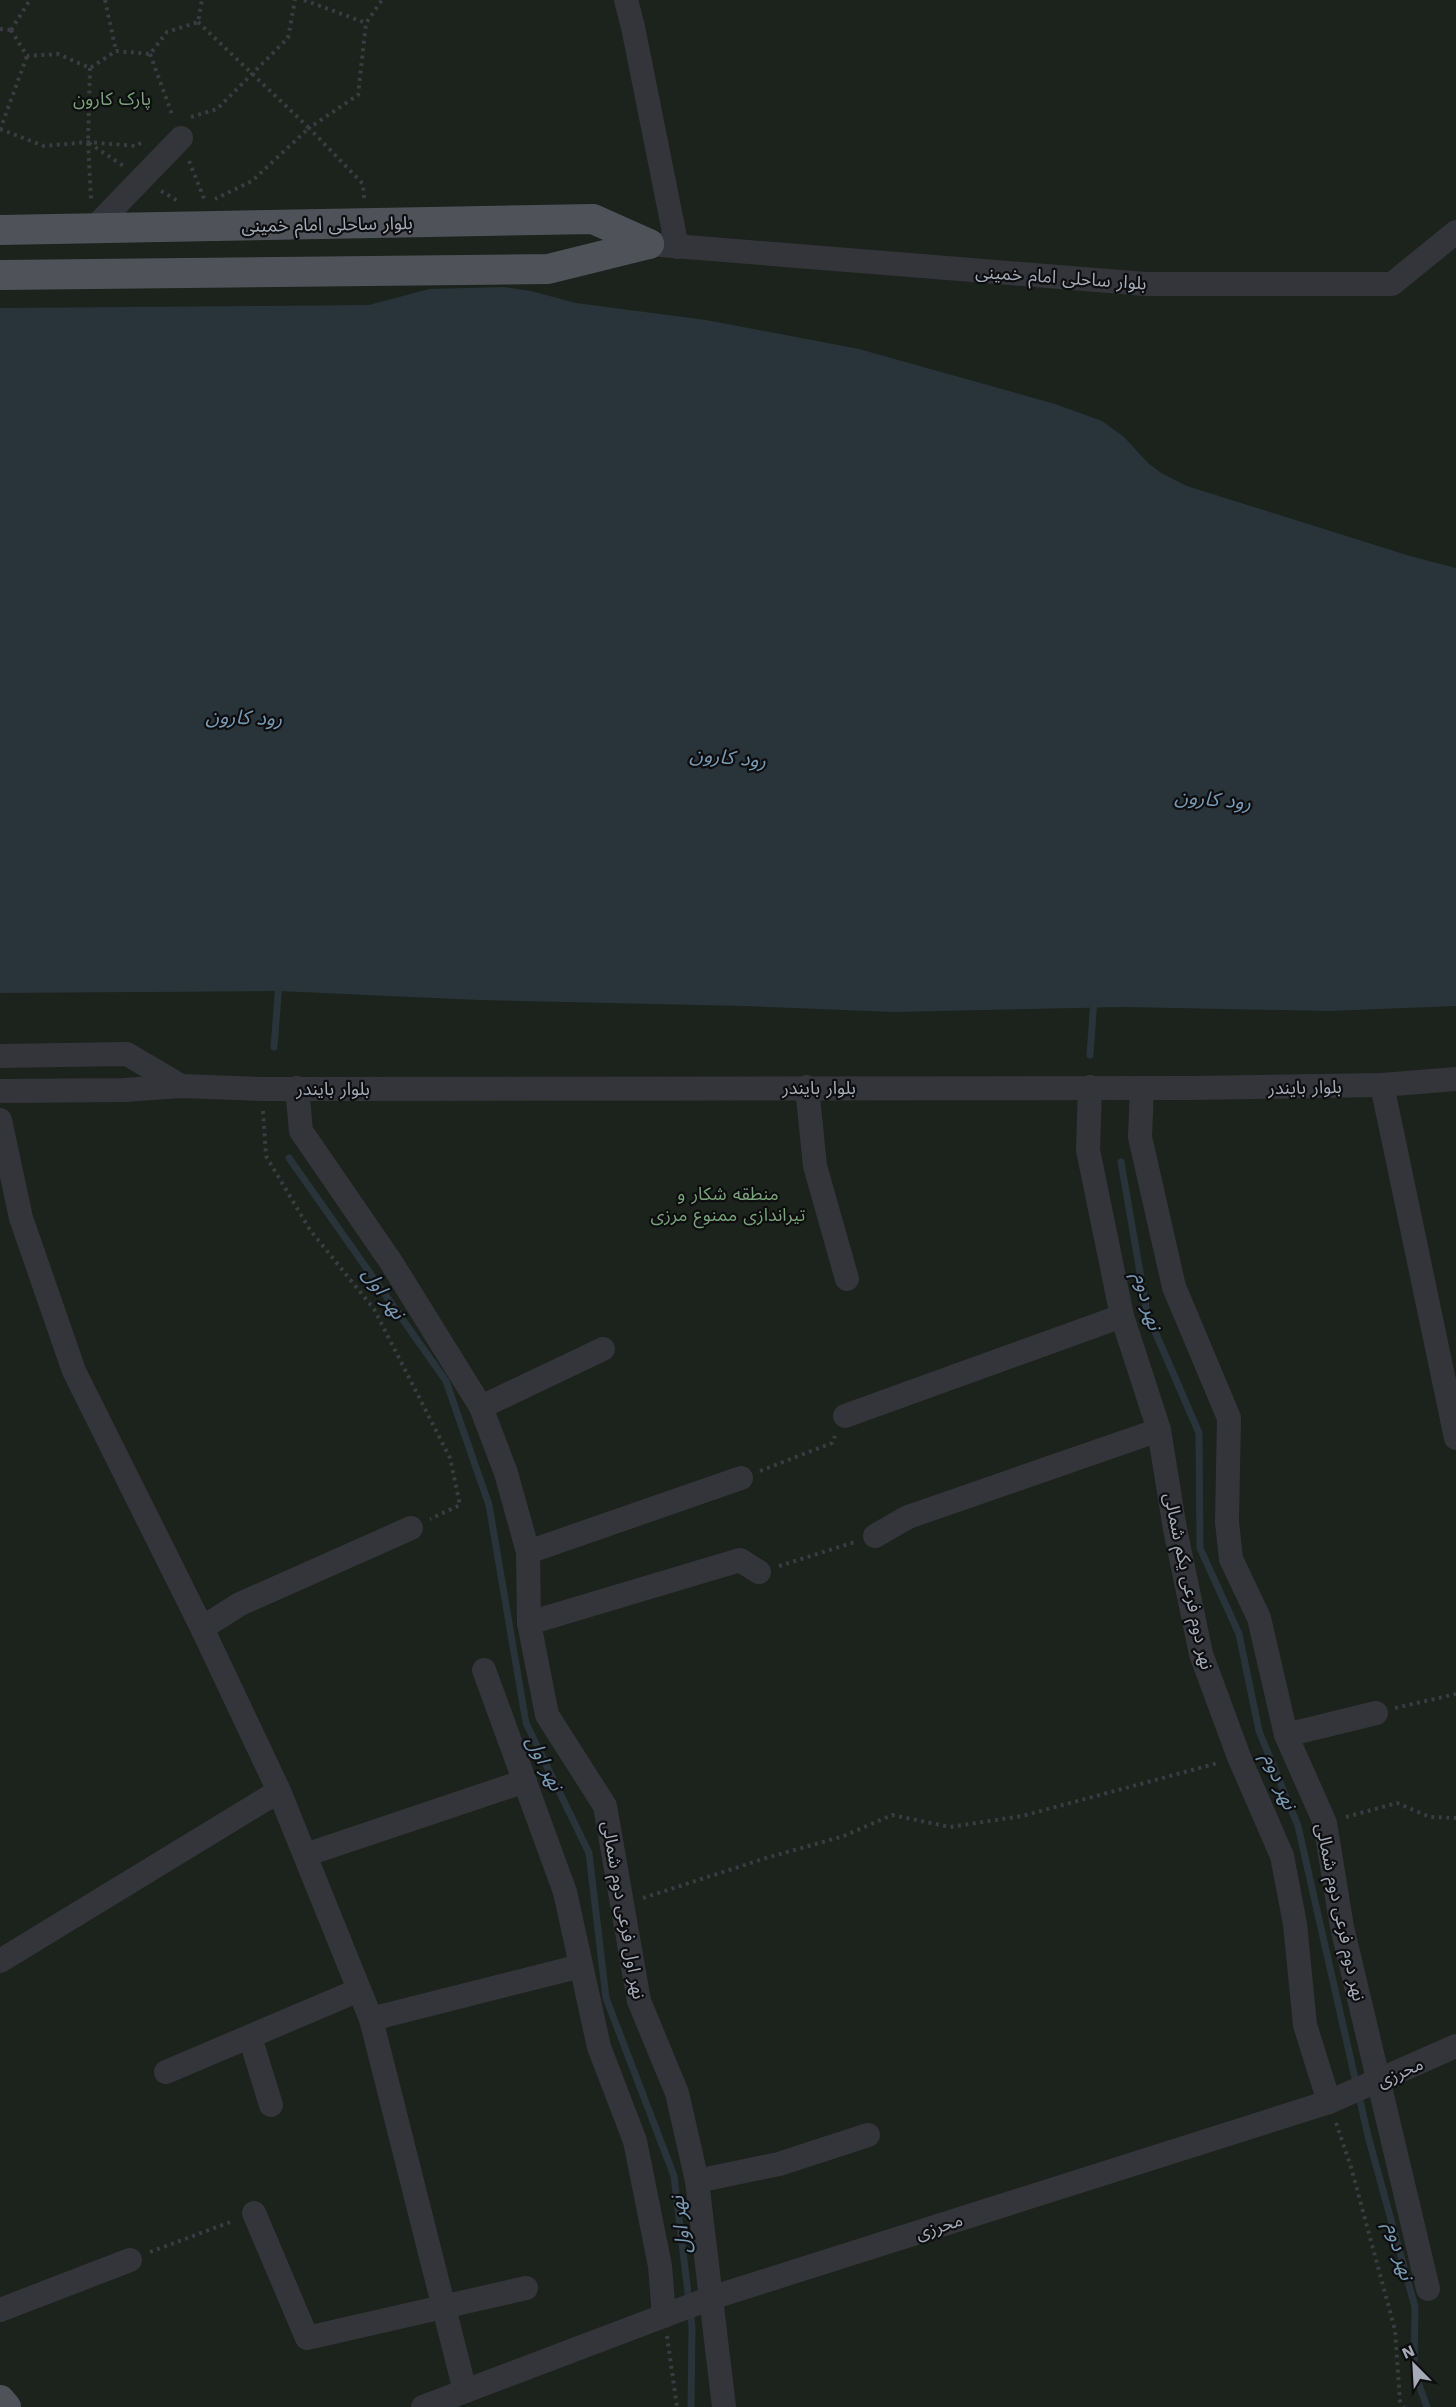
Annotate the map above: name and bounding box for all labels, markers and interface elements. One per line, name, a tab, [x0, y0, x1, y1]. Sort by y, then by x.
park label: پارک کارون	[73, 88, 151, 110]
street label: بلوار ساحلی امام خمینی	[241, 212, 413, 240]
street label: بلوار ساحلی امام خمینی	[974, 261, 1147, 297]
water label: رود کارون	[205, 704, 283, 730]
water label: رود کارون	[689, 742, 767, 772]
water label: رود کارون	[1174, 784, 1252, 814]
street label: بلوار بایندر	[1267, 1076, 1342, 1099]
street label: بلوار بایندر	[781, 1077, 856, 1099]
street label: بلوار بایندر	[295, 1078, 370, 1100]
park label: منطقه شکار و تیراندازی ممنوع مرزی	[651, 1183, 805, 1229]
water label: نهر اول	[358, 1262, 411, 1325]
water label: نهر دوم	[1126, 1269, 1168, 1335]
street label: نهر دوم فرعی یکم شمالی	[1156, 1491, 1218, 1672]
water label: نهر اول	[522, 1732, 569, 1796]
water label: نهر دوم	[1255, 1749, 1303, 1815]
street label: نهر اول فرعی دوم شمالی	[594, 1819, 650, 2001]
street label: نهر دوم فرعی دوم شمالی	[1308, 1821, 1370, 2004]
street label: محرزی	[1374, 2053, 1427, 2092]
water label: نهر اول	[664, 2193, 695, 2255]
street label: محرزی	[913, 2209, 966, 2244]
water label: نهر دوم	[1378, 2219, 1420, 2285]
north arrow	[1384, 2335, 1444, 2395]
text: N	[1399, 2341, 1417, 2363]

